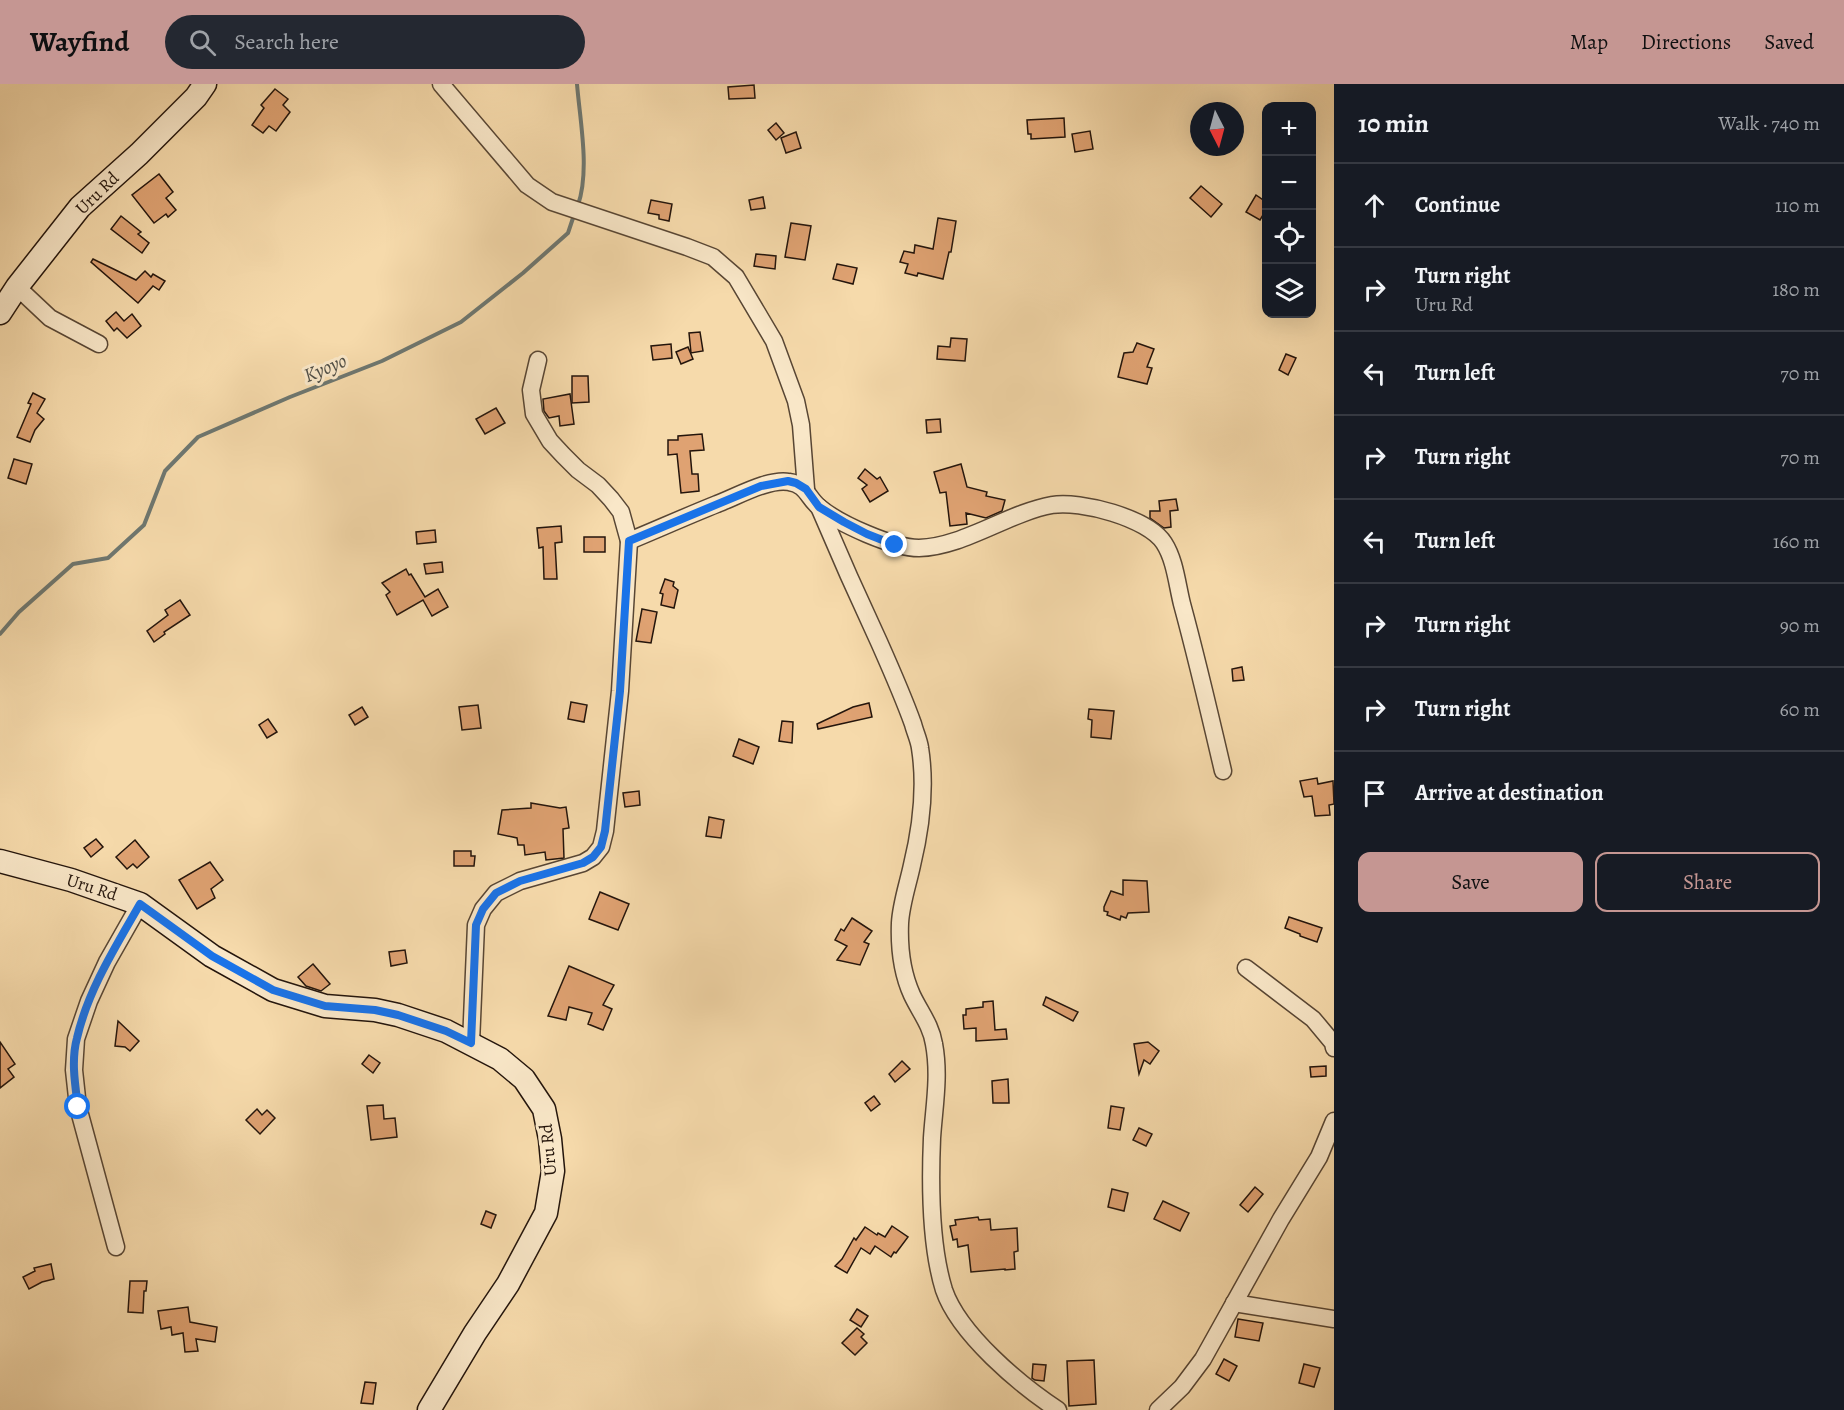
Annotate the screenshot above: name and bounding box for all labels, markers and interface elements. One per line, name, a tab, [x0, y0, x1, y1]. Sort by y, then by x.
search box	[165, 15, 585, 69]
text: Wayfind	[30, 23, 129, 61]
icon: search	[186, 26, 219, 59]
text: Search here	[234, 27, 339, 57]
text: Map	[1570, 28, 1608, 56]
text: Directions	[1641, 28, 1731, 56]
text: Saved	[1764, 28, 1814, 56]
north arrow	[1190, 102, 1244, 156]
map controls	[1262, 102, 1316, 318]
button: +	[1262, 102, 1316, 156]
text: 10 min	[1358, 106, 1429, 141]
text: Walk · 740 m	[1718, 110, 1820, 137]
button: −	[1262, 156, 1316, 210]
street label: Uru Rd	[70, 166, 124, 220]
icon: ahead	[1358, 189, 1391, 222]
text: Continue	[1415, 190, 1500, 220]
text: 110 m	[1775, 192, 1820, 219]
button: locate	[1262, 210, 1316, 264]
text: Turn right	[1415, 261, 1511, 291]
button: layers	[1262, 264, 1316, 318]
icon: right	[1358, 273, 1391, 306]
text: 180 m	[1772, 276, 1820, 303]
text: Uru Rd	[1415, 291, 1473, 318]
water label: Kyoyo	[299, 347, 351, 389]
icon: left	[1358, 357, 1391, 390]
text: Turn left	[1415, 358, 1495, 388]
text: 70 m	[1780, 360, 1820, 387]
icon: right	[1358, 441, 1391, 474]
text: Turn right	[1415, 442, 1511, 472]
text: 70 m	[1780, 444, 1820, 471]
icon: left	[1358, 525, 1391, 558]
text: Turn left	[1415, 526, 1495, 556]
text: 160 m	[1773, 528, 1820, 555]
route end	[881, 531, 907, 557]
icon: right	[1358, 609, 1391, 642]
text: Turn right	[1415, 610, 1511, 640]
text: 90 m	[1780, 612, 1820, 639]
icon: right	[1358, 693, 1391, 726]
text: Turn right	[1415, 694, 1511, 724]
text: 60 m	[1780, 696, 1820, 723]
icon: arrive	[1358, 777, 1391, 810]
text: Arrive at destination	[1415, 778, 1604, 808]
button: Save	[1358, 852, 1583, 912]
button: Share	[1595, 852, 1820, 912]
street label: Uru Rd	[63, 868, 121, 907]
route start	[64, 1093, 90, 1119]
street label: Uru Rd	[534, 1123, 562, 1177]

